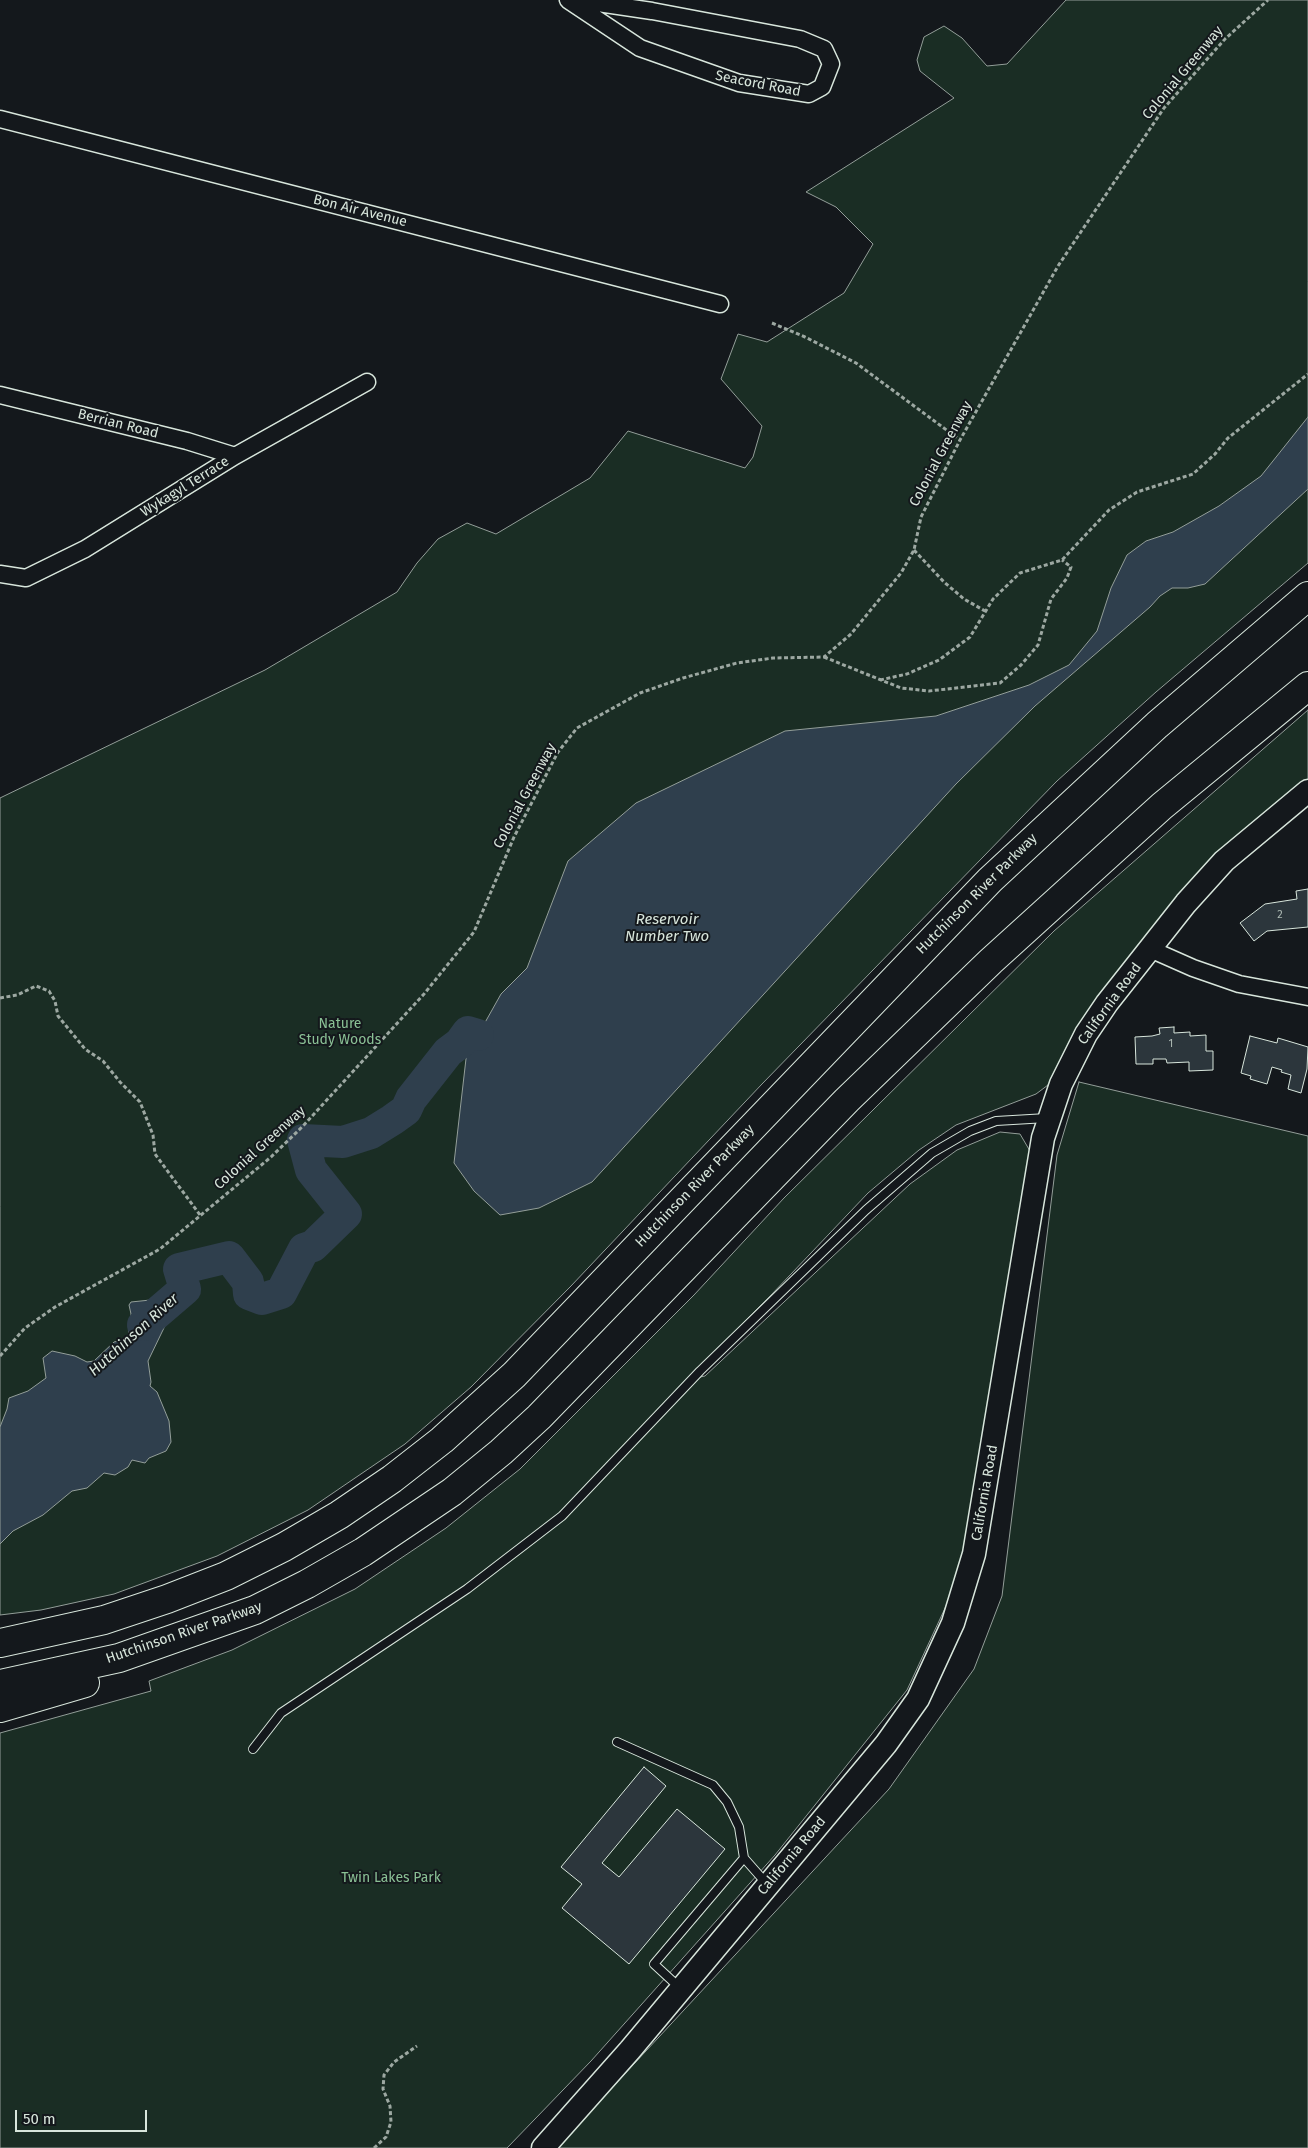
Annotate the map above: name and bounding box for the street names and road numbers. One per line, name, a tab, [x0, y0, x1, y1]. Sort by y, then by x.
street label: Colonial Greenway	[1139, 23, 1227, 123]
street label: Seacord Road	[714, 67, 802, 101]
street label: Bon Air Avenue	[311, 191, 409, 231]
street label: Colonial Greenway	[906, 398, 976, 510]
street label: Berrian Road	[76, 406, 160, 442]
street label: Wykagyl Terrace	[138, 453, 232, 521]
street label: Colonial Greenway	[490, 740, 560, 852]
street label: Hutchinson River Parkway	[913, 830, 1041, 958]
street label: California Road	[1075, 960, 1145, 1048]
street label: Colonial Greenway	[211, 1103, 309, 1193]
street label: Hutchinson River Parkway	[632, 1121, 758, 1251]
street label: California Road	[968, 1444, 1002, 1542]
street label: Hutchinson River Parkway	[104, 1598, 264, 1668]
street label: California Road	[754, 1813, 830, 1899]

